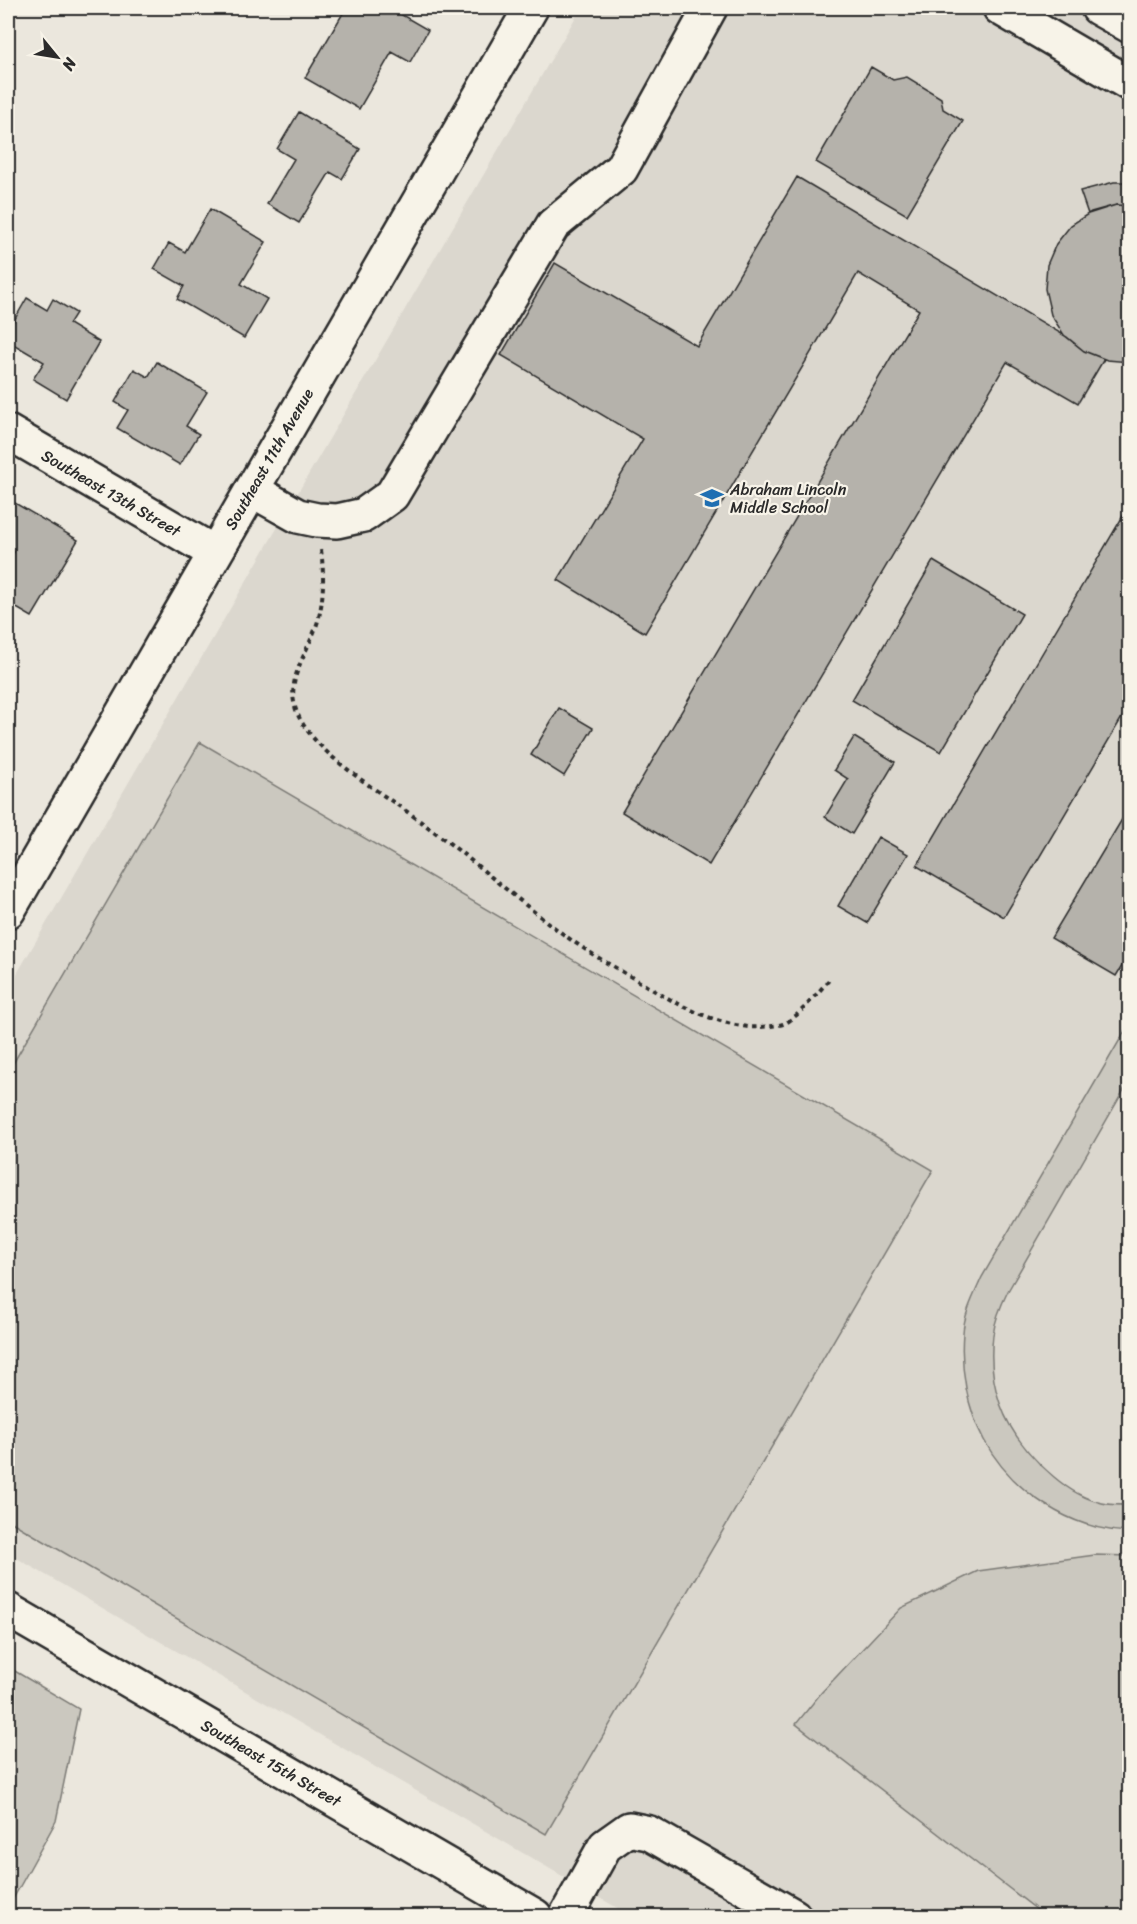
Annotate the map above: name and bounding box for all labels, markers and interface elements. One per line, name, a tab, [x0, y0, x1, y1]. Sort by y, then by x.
north arrow	[27, 27, 87, 87]
text: N	[54, 51, 85, 77]
street label: Southeast 11th Avenue	[216, 382, 322, 535]
street label: Southeast 13th Street	[36, 441, 187, 545]
place label: Abraham Lincoln Middle School	[729, 475, 847, 522]
school or university icon: Abraham Lincoln Middle School	[699, 485, 725, 511]
street label: Southeast 15th Street	[195, 1711, 347, 1815]

